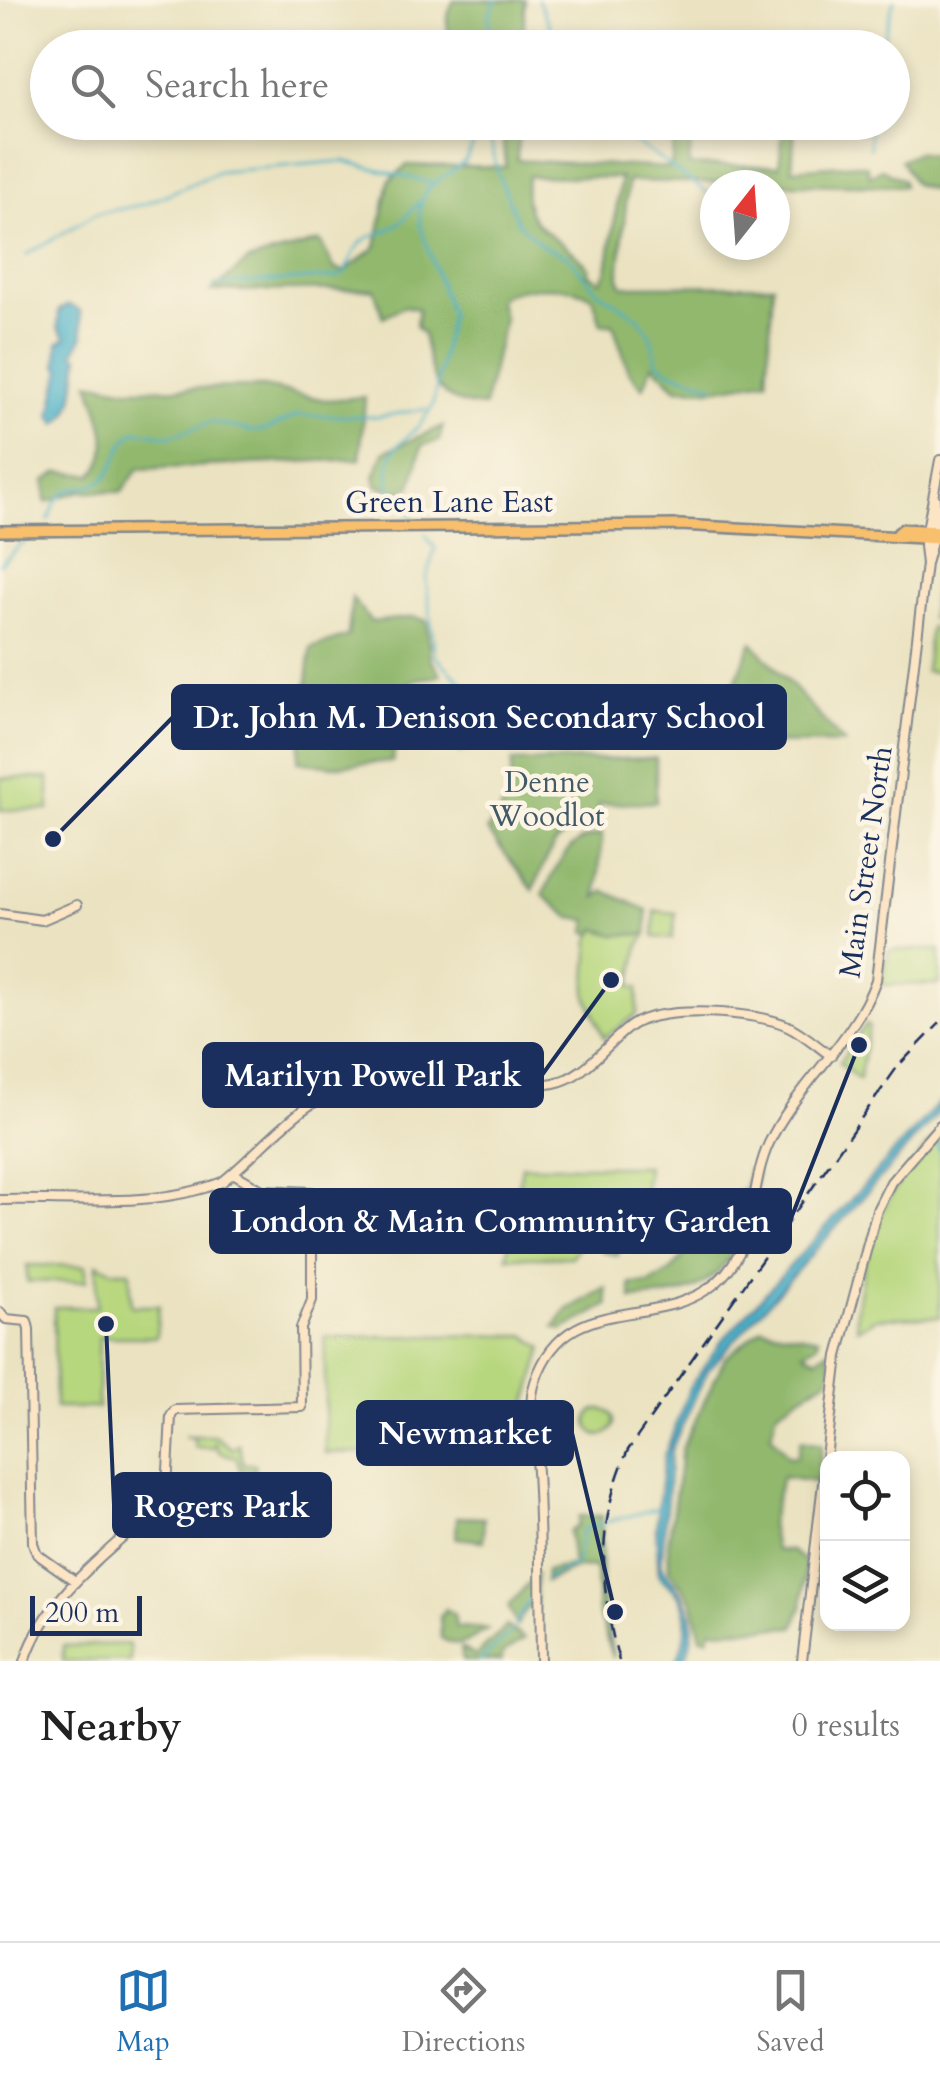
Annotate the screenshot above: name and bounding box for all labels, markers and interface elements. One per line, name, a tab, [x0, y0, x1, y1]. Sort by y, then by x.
search box	[30, 30, 910, 140]
icon: search	[65, 58, 120, 113]
text: Search here	[145, 59, 329, 111]
north arrow	[700, 170, 790, 260]
street label: Green Lane East	[345, 482, 553, 523]
callout: Dr. John M. Denison Secondary School	[173, 686, 785, 748]
text: Dr. John M. Denison Secondary School	[193, 696, 765, 740]
street label: Main Street North	[829, 743, 903, 981]
park label: Denne Woodlot	[489, 762, 605, 837]
callout: Marilyn Powell Park	[204, 1044, 542, 1106]
text: Marilyn Powell Park	[224, 1054, 522, 1098]
callout: London & Main Community Garden	[211, 1190, 790, 1252]
text: London & Main Community Garden	[231, 1200, 771, 1244]
callout: Newmarket	[358, 1402, 572, 1464]
text: Newmarket	[378, 1412, 552, 1456]
map controls	[820, 1451, 910, 1631]
button: locate	[820, 1451, 910, 1541]
callout: Rogers Park	[114, 1474, 330, 1536]
text: Rogers Park	[134, 1485, 310, 1529]
button: layers	[820, 1541, 910, 1631]
scale bar	[30, 1591, 142, 1636]
text: 200 m	[45, 1594, 119, 1632]
text: Nearby	[40, 1698, 182, 1755]
text: 0 results	[792, 1704, 900, 1748]
tab: Map	[116, 1963, 171, 2061]
tab: Directions	[402, 1963, 525, 2061]
tab: Saved	[756, 1963, 824, 2061]

